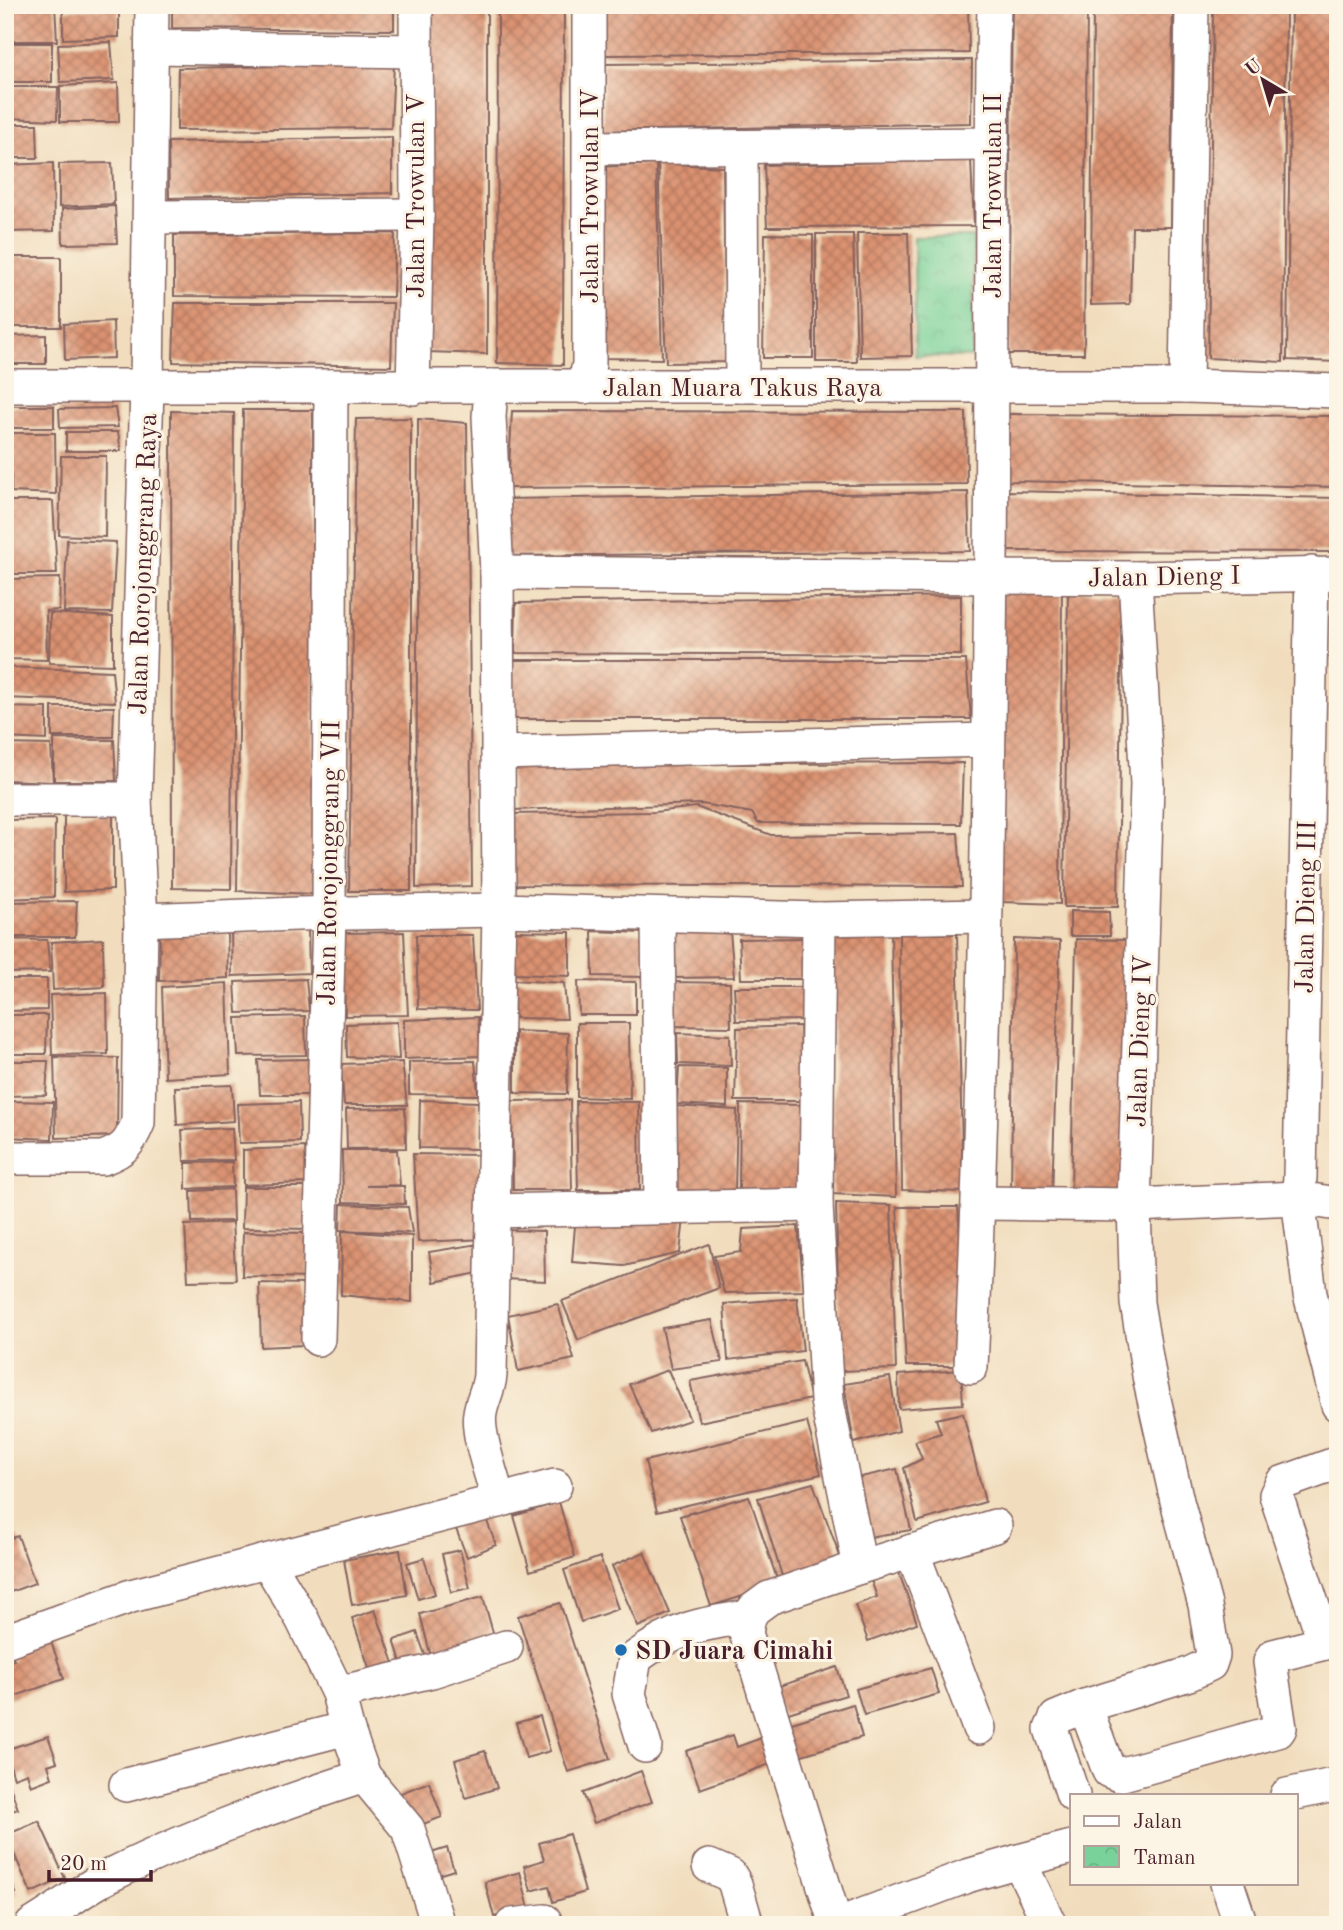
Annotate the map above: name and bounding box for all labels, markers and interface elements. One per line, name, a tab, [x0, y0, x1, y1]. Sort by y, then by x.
north arrow	[1228, 46, 1298, 116]
text: U	[1242, 56, 1266, 81]
street label: Jalan Trowulan IV	[578, 88, 604, 304]
street label: Jalan Trowulan V	[404, 93, 430, 299]
street label: Jalan Trowulan II	[981, 93, 1007, 299]
street label: Jalan Muara Takus Raya	[602, 376, 882, 402]
street label: Jalan Rorojonggrang Raya	[126, 412, 162, 716]
street label: Jalan Dieng I	[1087, 564, 1241, 592]
street label: Jalan Rorojonggrang VII	[315, 720, 345, 1006]
street label: Jalan Dieng III	[1292, 820, 1322, 994]
street label: Jalan Dieng IV	[1125, 954, 1157, 1128]
place label: SD Juara Cimahi	[635, 1639, 833, 1665]
marker: SD Juara Cimahi	[613, 1642, 629, 1658]
legend	[1070, 1794, 1298, 1884]
text: Jalan	[1133, 1812, 1182, 1833]
scale bar	[49, 1839, 150, 1883]
text: Taman	[1133, 1848, 1196, 1869]
text: 20 m	[60, 1854, 107, 1875]

